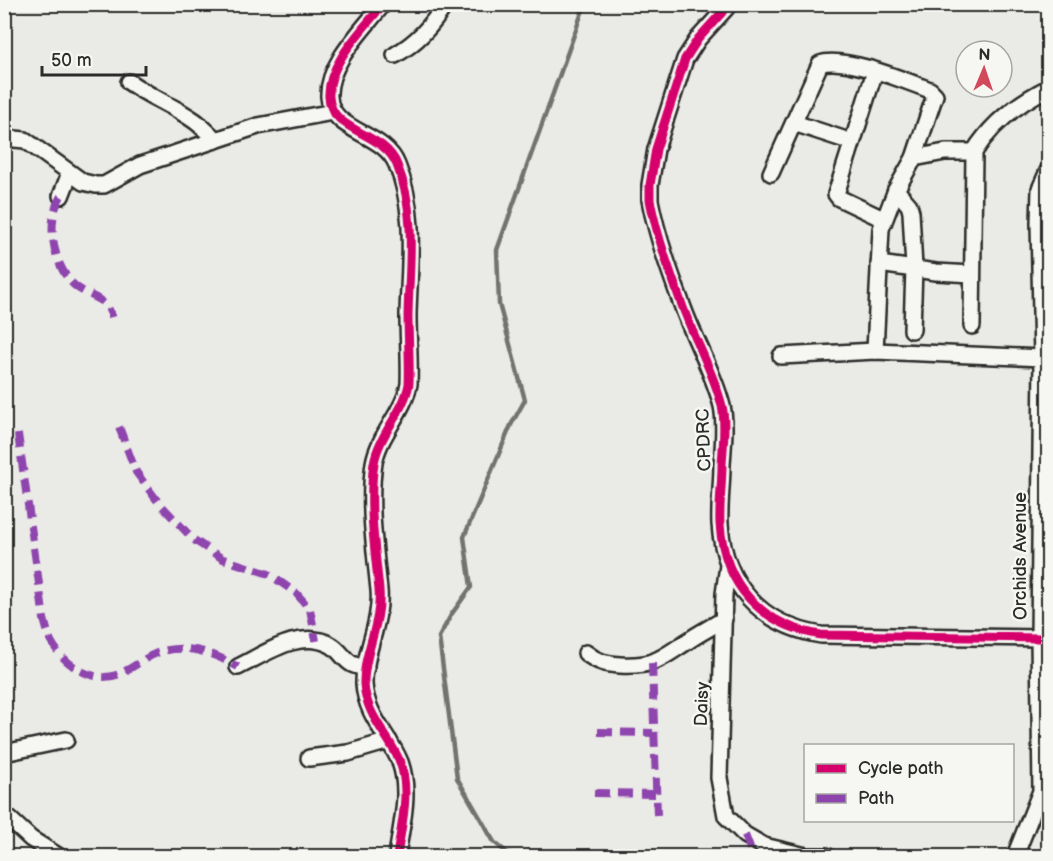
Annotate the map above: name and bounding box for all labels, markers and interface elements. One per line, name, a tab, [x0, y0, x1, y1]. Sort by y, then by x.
scale bar	[42, 39, 146, 77]
north arrow	[954, 39, 1014, 99]
text: N	[978, 46, 991, 65]
text: 50 m	[51, 50, 92, 71]
street label: CPDRC	[692, 408, 716, 472]
street label: Orchids Avenue	[1010, 492, 1031, 620]
street label: Daisy	[691, 681, 713, 727]
legend	[804, 744, 1014, 822]
text: Cycle path	[858, 758, 944, 779]
text: Path	[858, 788, 894, 809]

